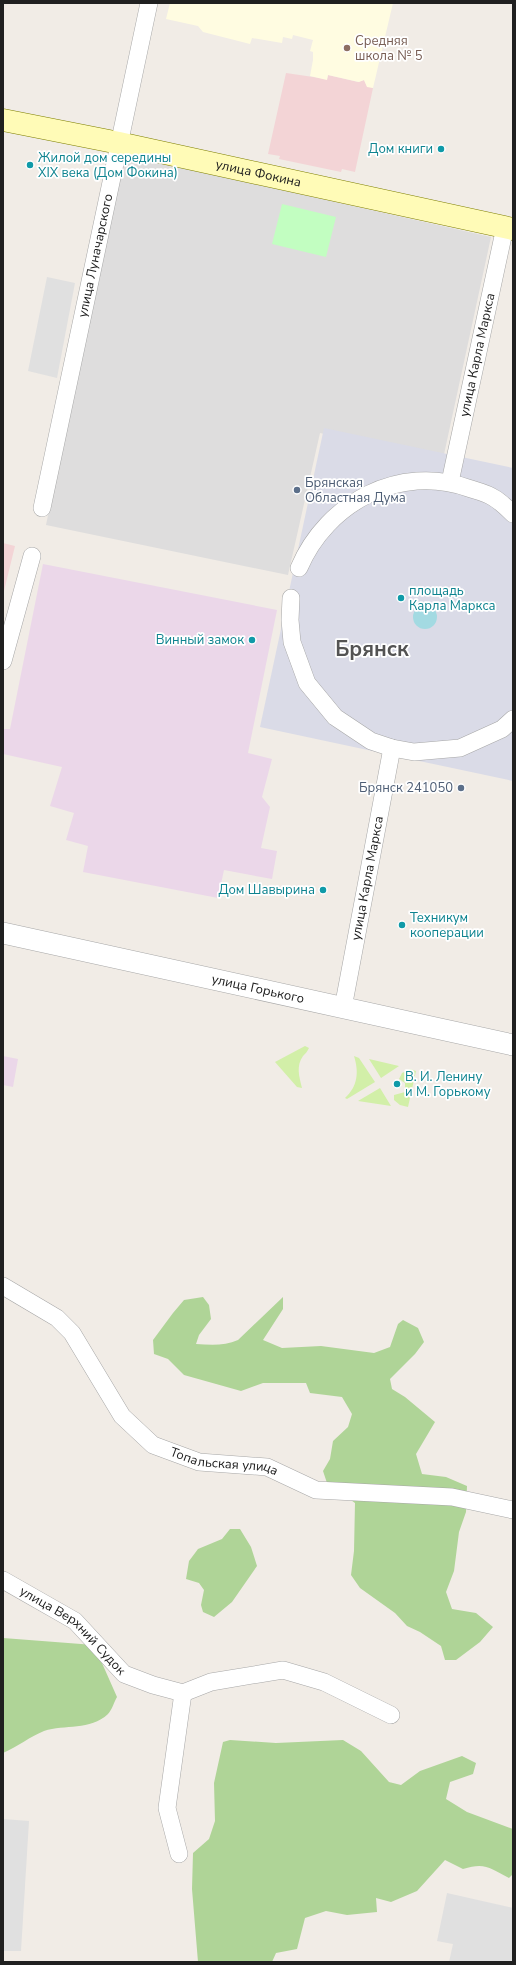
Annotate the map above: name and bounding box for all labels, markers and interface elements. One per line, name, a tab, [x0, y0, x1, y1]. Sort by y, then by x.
place label: Средняя школа № 5	[355, 32, 423, 65]
marker: Средняя школа № 5	[342, 43, 352, 53]
place label: Дом книги	[368, 140, 433, 158]
marker: Дом книги	[436, 144, 446, 154]
place label: Жилой дом середины XIX века (Дом Фокина)	[38, 149, 178, 182]
street label: улица Фокина	[214, 155, 303, 192]
marker: Жилой дом середины XIX века (Дом Фокина)	[25, 160, 35, 170]
street label: улица Луначарского	[74, 192, 117, 319]
street label: улица Карла Маркса	[455, 291, 500, 419]
place label: Брянская Областная Дума	[305, 474, 406, 507]
marker: Брянская Областная Дума	[292, 485, 302, 495]
place label: площадь Карла Маркса	[409, 582, 496, 615]
marker: площадь Карла Маркса	[396, 593, 406, 603]
place label: Винный замок	[156, 631, 244, 649]
marker: Винный замок	[247, 635, 257, 645]
district label: Брянск	[335, 635, 409, 663]
place label: Брянск 241050	[359, 779, 453, 797]
marker: Брянск 241050	[456, 783, 466, 793]
street label: улица Карла Маркса	[347, 815, 388, 942]
place label: Дом Шавырина	[218, 881, 315, 899]
marker: Дом Шавырина	[318, 885, 328, 895]
place label: Техникум кооперации	[410, 909, 484, 942]
marker: Техникум кооперации	[397, 920, 407, 930]
street label: улица Горького	[210, 970, 306, 1008]
place label: В. И. Ленину и М. Горькому	[405, 1068, 491, 1101]
marker: В. И. Ленину и М. Горькому	[392, 1079, 402, 1089]
street label: Топальская улица	[167, 1443, 281, 1480]
street label: улица Верхний Судок	[16, 1582, 130, 1679]

